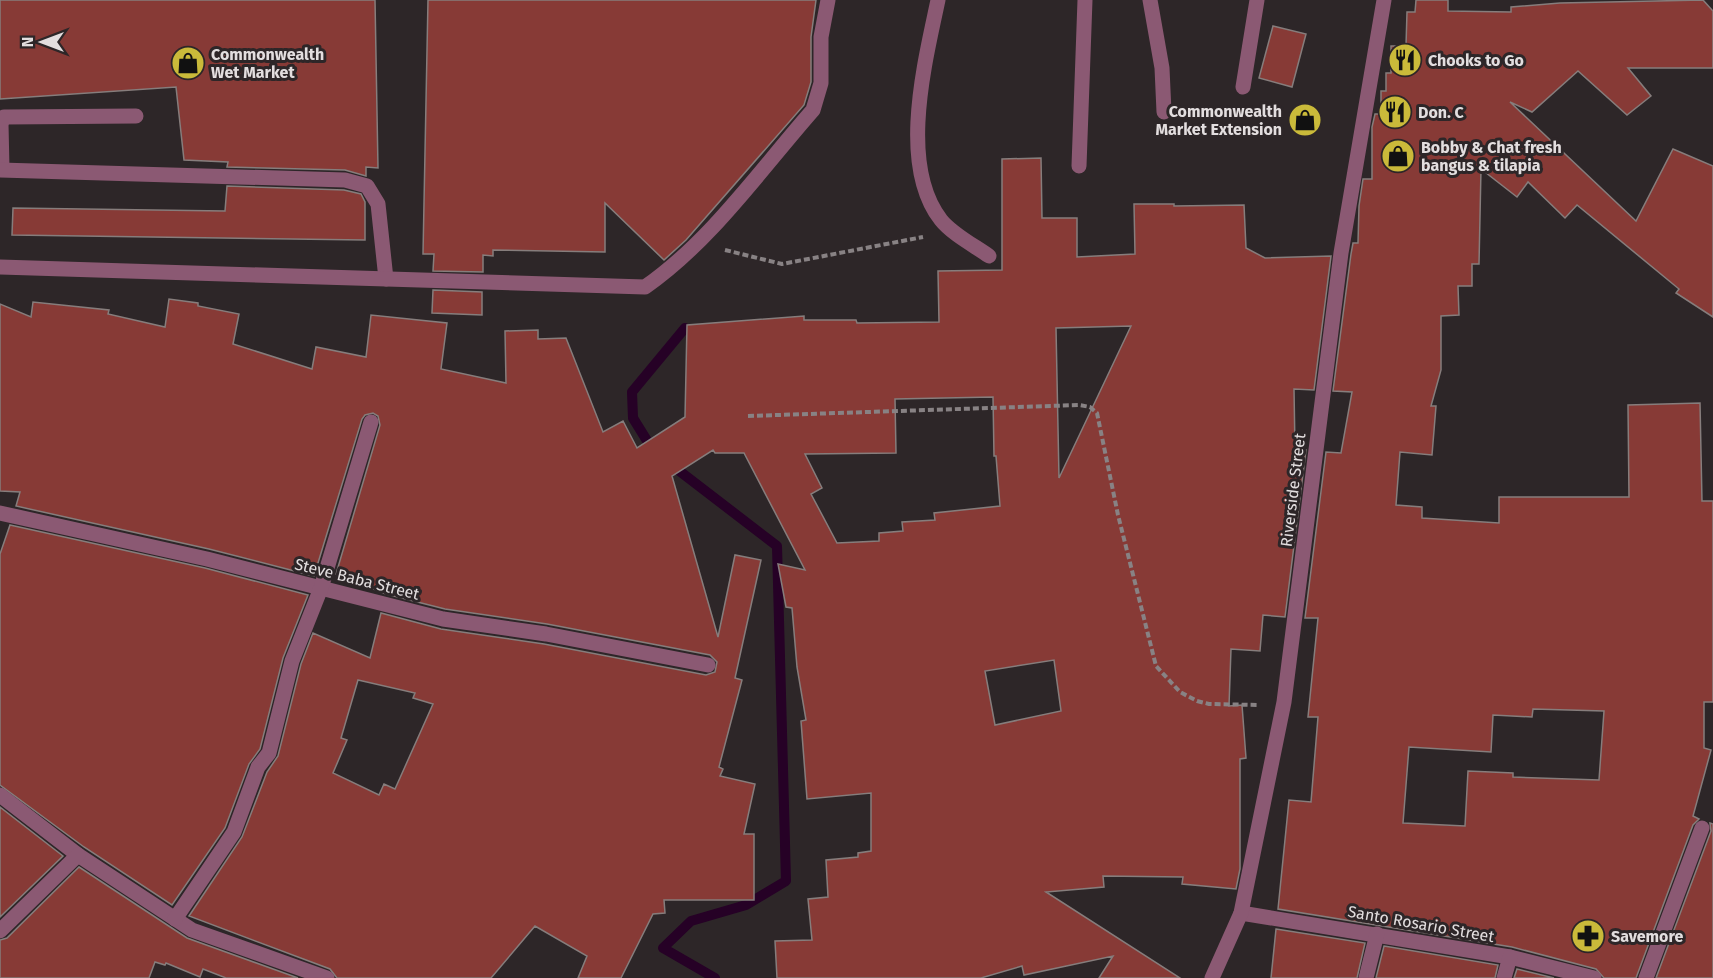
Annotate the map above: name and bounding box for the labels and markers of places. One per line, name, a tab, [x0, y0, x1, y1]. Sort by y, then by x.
restaurant icon: Chooks to Go	[1387, 42, 1423, 78]
shop icon: Commonwealth Wet Market	[170, 45, 206, 81]
place label: Commonwealth Wet Market	[211, 45, 324, 82]
place label: Chooks to Go	[1428, 51, 1524, 70]
restaurant icon: Don. C	[1377, 94, 1413, 130]
place label: Commonwealth Market Extension	[1155, 102, 1282, 139]
shop icon: Commonwealth Market Extension	[1287, 102, 1323, 138]
place label: Don. C	[1418, 103, 1465, 122]
shop icon: Bobby & Chat fresh bangus & tilapia	[1380, 138, 1416, 174]
place label: Bobby & Chat fresh bangus & tilapia	[1421, 138, 1562, 175]
pharmacy icon: Savemore	[1570, 918, 1606, 954]
place label: Savemore	[1611, 927, 1683, 946]

